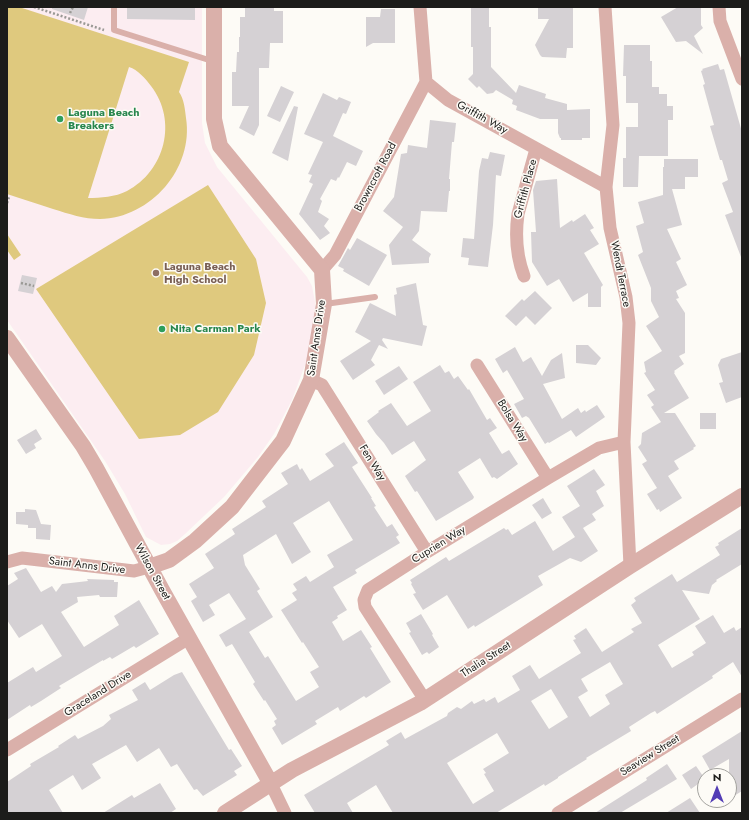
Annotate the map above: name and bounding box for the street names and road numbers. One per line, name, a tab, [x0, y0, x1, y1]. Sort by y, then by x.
street label: Griffith Way	[454, 99, 510, 137]
street label: Browncroft Road	[352, 140, 400, 214]
street label: Griffith Place	[512, 158, 540, 220]
street label: Wendt Terrace	[607, 240, 633, 308]
street label: Saint Anns Drive	[305, 299, 329, 377]
street label: Bolsa Way	[494, 397, 530, 445]
street label: Fen Way	[356, 443, 388, 483]
street label: Cuprien Way	[410, 523, 468, 567]
street label: Wilson Street	[131, 542, 173, 602]
street label: Saint Anns Drive	[48, 555, 126, 577]
street label: Thalia Street	[459, 639, 513, 681]
street label: Graceland Drive	[62, 668, 134, 720]
street label: Seaview Street	[618, 733, 682, 779]

